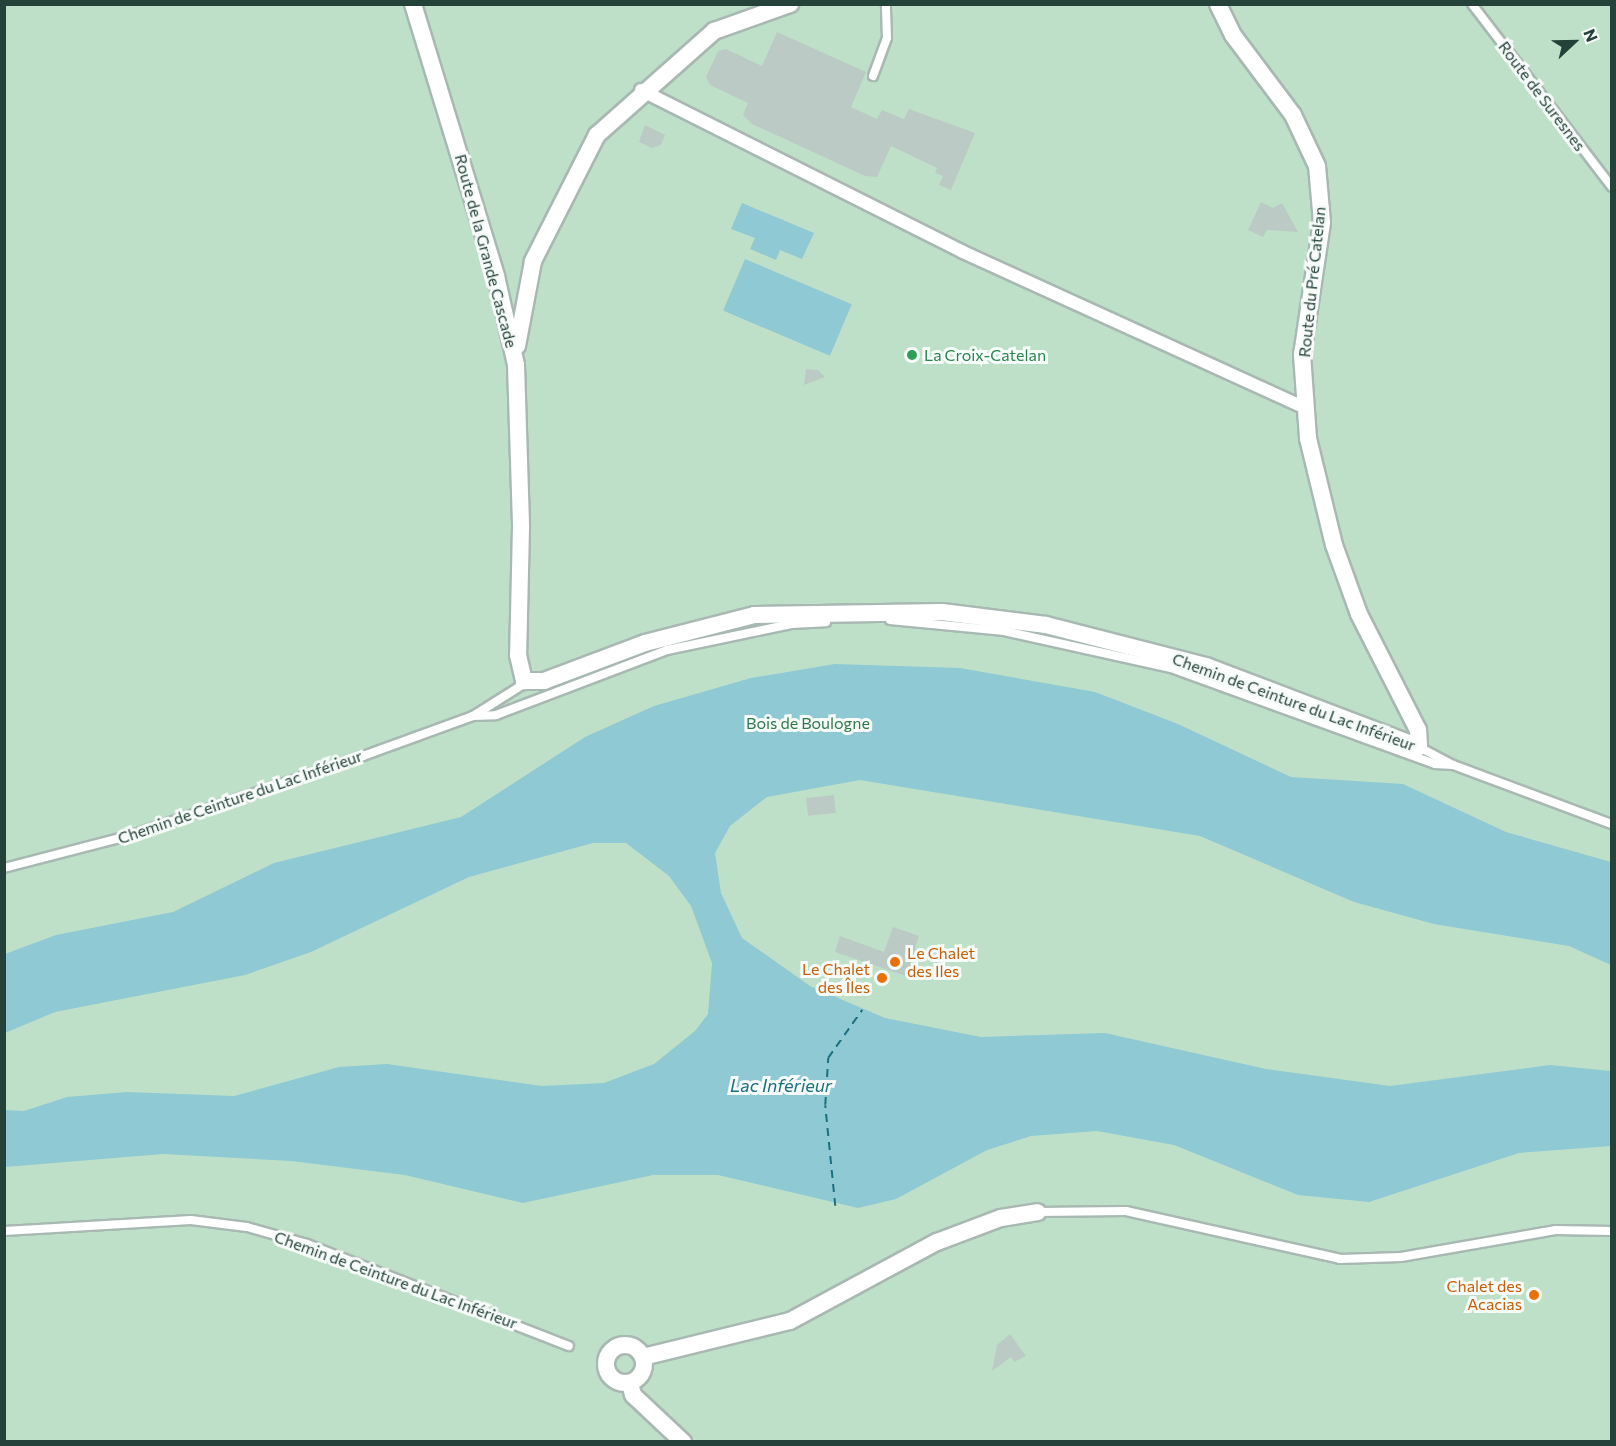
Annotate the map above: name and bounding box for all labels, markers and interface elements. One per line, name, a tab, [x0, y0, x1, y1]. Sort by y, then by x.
north arrow	[1544, 12, 1604, 72]
text: N	[1580, 26, 1602, 44]
street label: Route de Suresnes	[1494, 37, 1590, 155]
street label: Route de la Grande Cascade	[451, 152, 521, 350]
street label: Route du Pré Catelan	[1295, 206, 1329, 358]
place label: La Croix-Catelan	[924, 345, 1046, 365]
marker: La Croix-Catelan	[905, 348, 919, 362]
street label: Chemin de Ceinture du Lac Inférieur	[1170, 649, 1418, 755]
park label: Bois de Boulogne	[746, 713, 870, 733]
street label: Chemin de Ceinture du Lac Inférieur	[115, 746, 365, 848]
place label: Le Chalet des Iles	[907, 943, 975, 981]
marker: Le Chalet des Iles	[888, 955, 902, 969]
place label: Le Chalet des Îles	[802, 959, 870, 997]
marker: Le Chalet des Îles	[875, 971, 889, 985]
water label: Lac Inférieur	[730, 1074, 832, 1096]
street label: Chemin de Ceinture du Lac Inférieur	[272, 1227, 520, 1333]
place label: Chalet des Acacias	[1447, 1276, 1522, 1314]
marker: Chalet des Acacias	[1527, 1288, 1541, 1302]

